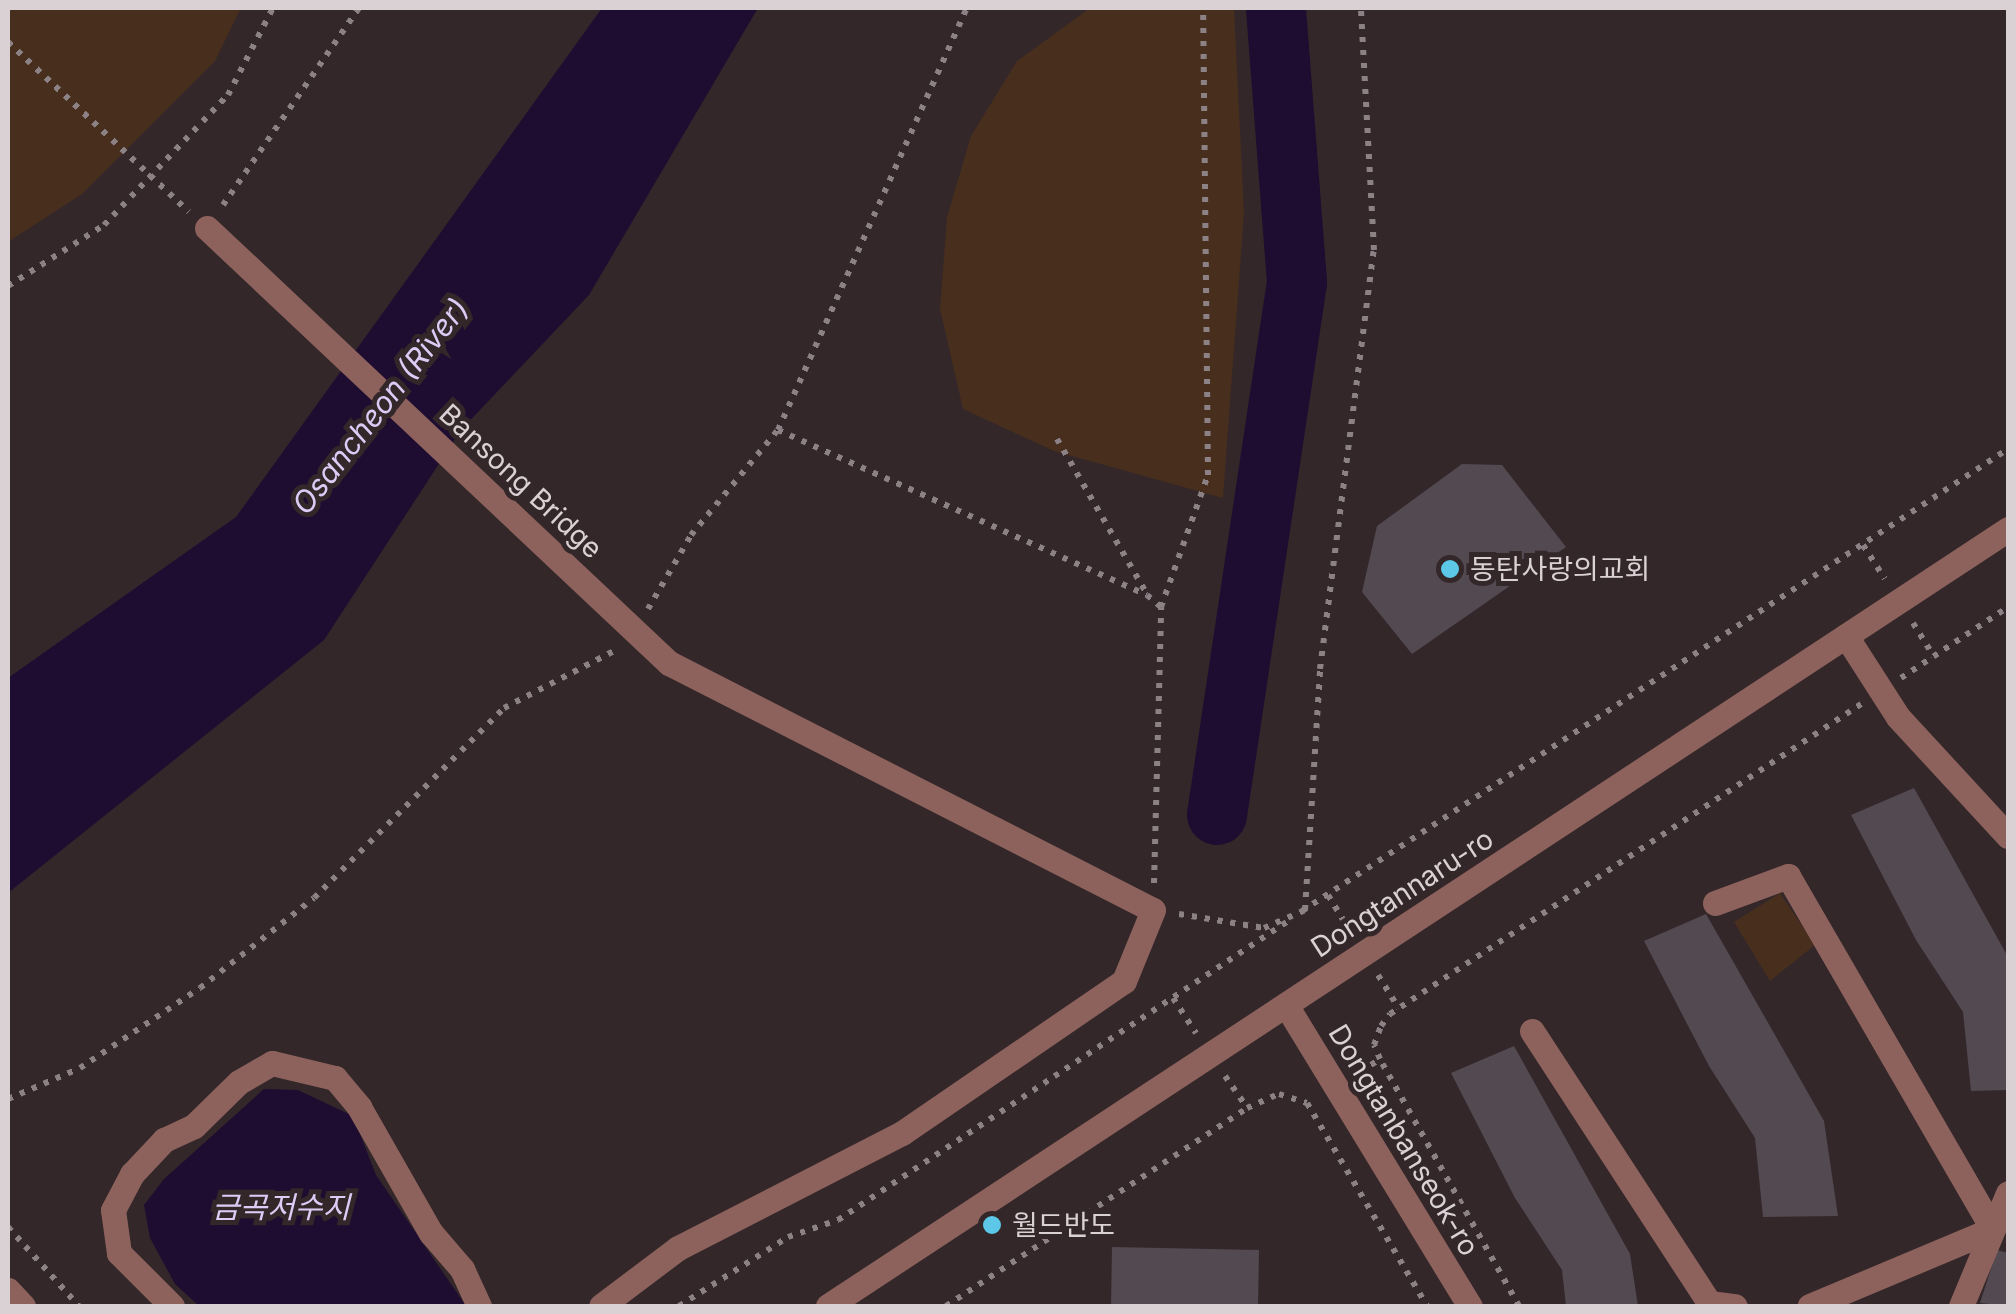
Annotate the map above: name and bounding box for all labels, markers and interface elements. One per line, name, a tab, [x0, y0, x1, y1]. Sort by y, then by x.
water label: Osancheon (River)	[284, 291, 476, 521]
street label: Bansong Bridge	[433, 397, 609, 565]
place label: 동탄사랑의교회	[1470, 552, 1650, 586]
marker: 동탄사랑의교회	[1439, 558, 1461, 580]
street label: Dongtannaru-ro	[1305, 822, 1499, 964]
street label: Dongtanbanseok-ro	[1322, 1018, 1486, 1262]
water label: 금곡저수지	[212, 1189, 350, 1225]
place label: 월드반도	[1012, 1208, 1115, 1242]
marker: 월드반도	[981, 1214, 1003, 1236]

